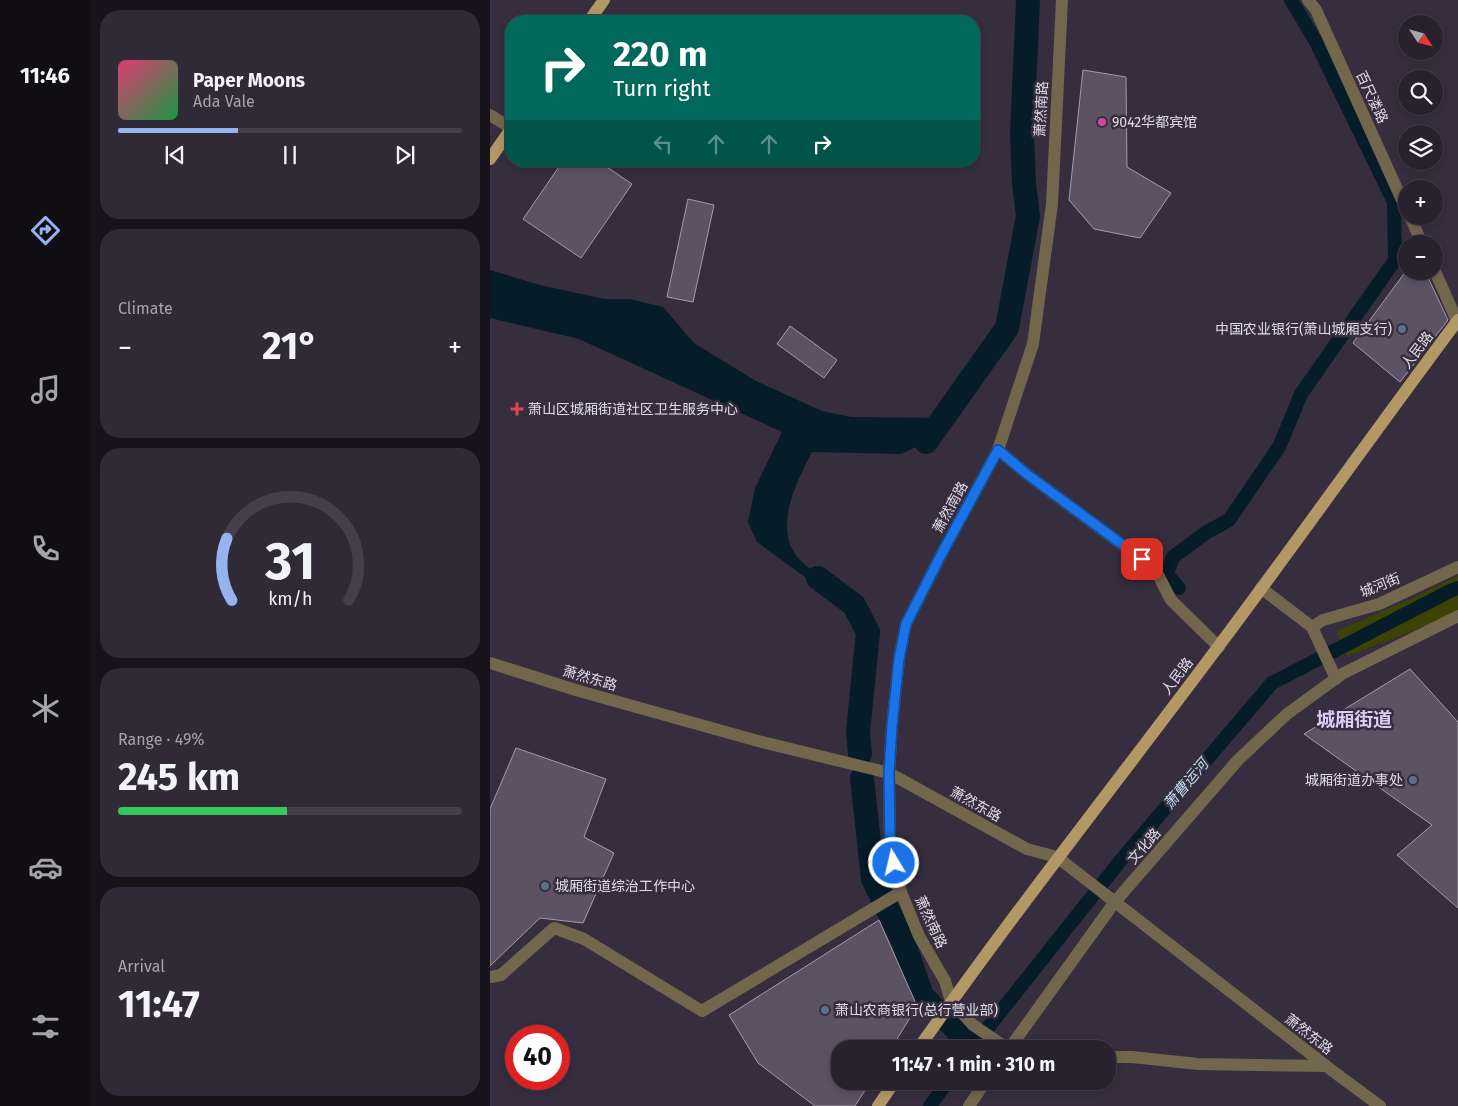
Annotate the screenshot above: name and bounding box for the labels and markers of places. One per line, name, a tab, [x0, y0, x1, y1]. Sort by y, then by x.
place label: 9042华都宾馆	[1112, 114, 1197, 131]
marker: 9042华都宾馆	[1096, 116, 1108, 128]
place label: 中国农业银行(萧山城厢支行)	[1215, 321, 1392, 338]
marker: 中国农业银行(萧山城厢支行)	[1396, 323, 1408, 335]
place label: 萧山区城厢街道社区卫生服务中心	[528, 401, 738, 418]
marker: 萧山区城厢街道社区卫生服务中心	[510, 402, 524, 416]
pin	[1121, 538, 1163, 580]
place label: 城厢街道办事处	[1305, 772, 1403, 789]
marker: 城厢街道办事处	[1407, 774, 1419, 786]
place label: 城厢街道综治工作中心	[555, 878, 695, 895]
marker: 城厢街道综治工作中心	[539, 880, 551, 892]
place label: 萧山农商银行(总行营业部)	[835, 1002, 998, 1019]
marker: 萧山农商银行(总行营业部)	[819, 1004, 831, 1016]

